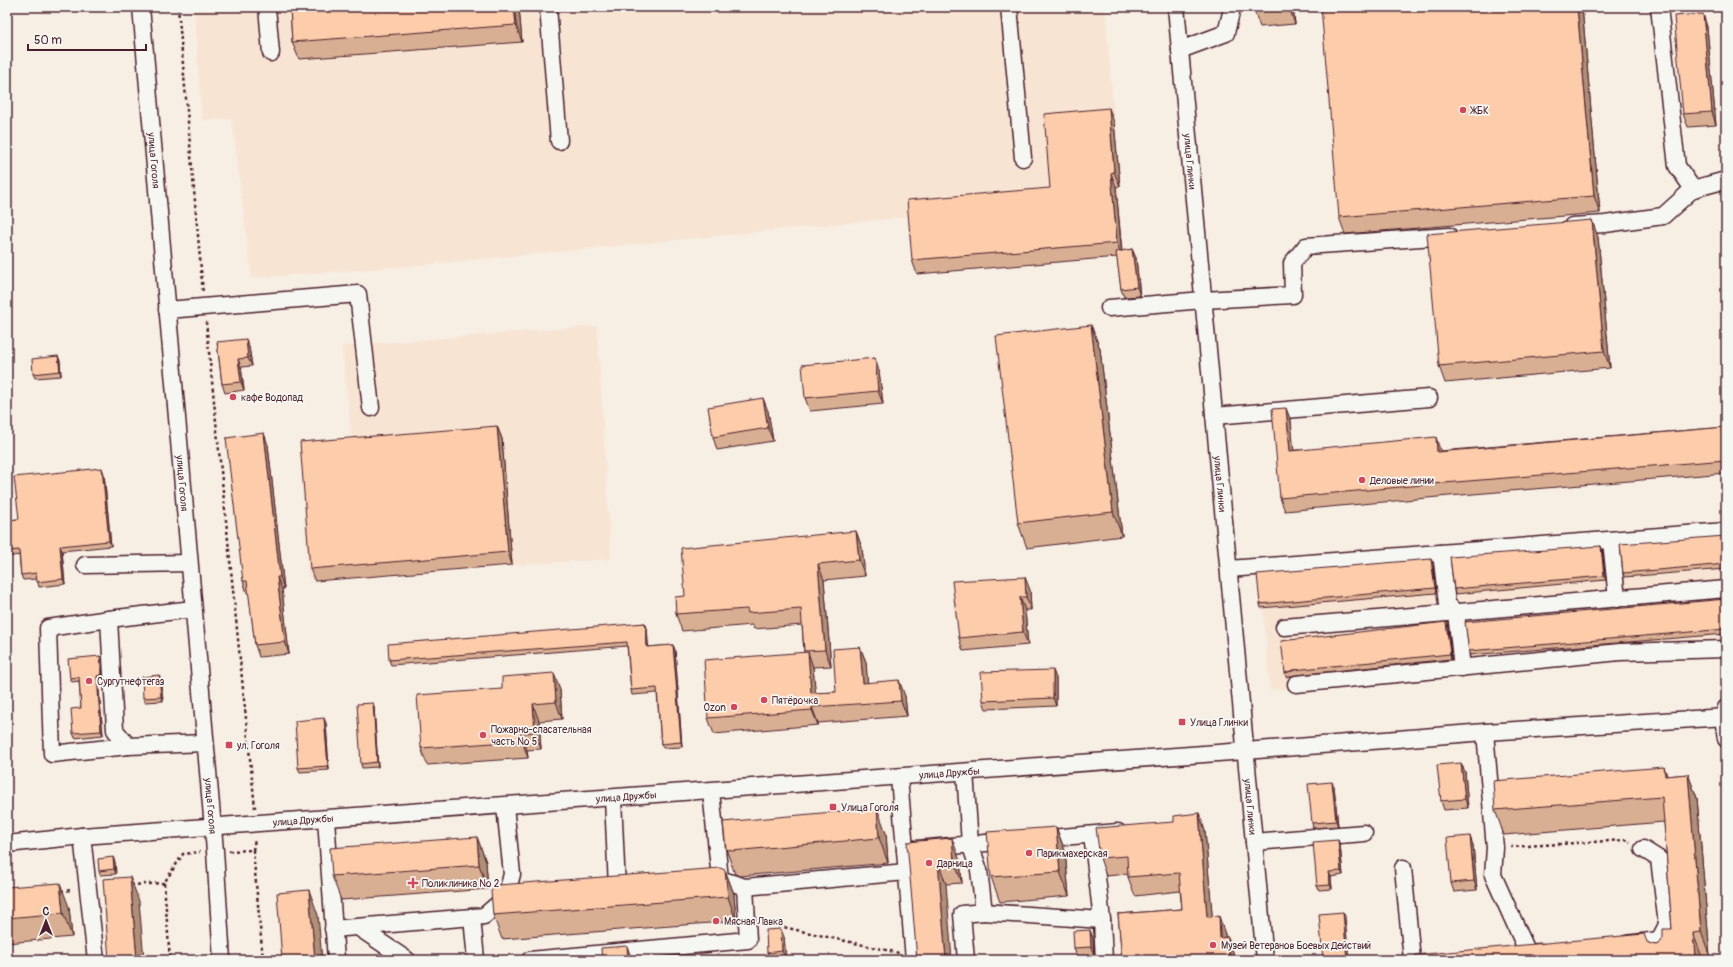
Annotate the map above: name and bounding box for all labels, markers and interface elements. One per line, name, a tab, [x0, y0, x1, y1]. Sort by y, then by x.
scale bar	[28, 26, 146, 52]
text: 50 m	[34, 33, 62, 48]
marker: ЖБК	[1458, 105, 1468, 115]
place label: ЖБК	[1469, 105, 1489, 117]
street label: улица Гоголя	[145, 131, 162, 189]
street label: улица Глинки	[1181, 132, 1198, 191]
marker: кафе Водопад	[228, 392, 238, 402]
place label: кафе Водопад	[241, 392, 303, 404]
street label: улица Гоголя	[173, 454, 190, 512]
street label: улица Глинки	[1211, 454, 1228, 513]
marker: Деловые линии	[1357, 475, 1367, 485]
place label: Деловые линии	[1369, 475, 1434, 487]
marker: Сургутнефтегаз	[84, 676, 94, 686]
place label: Сургутнефтегаз	[97, 676, 165, 688]
marker: Пятёрочка	[759, 695, 769, 705]
place label: Пятёрочка	[772, 695, 818, 707]
place label: Ozon	[704, 702, 726, 714]
marker: Ozon	[729, 702, 739, 712]
marker: Улица Глинки	[1177, 717, 1187, 727]
place label: Улица Глинки	[1190, 717, 1248, 729]
place label: Пожарно-спасательная часть № 5	[491, 724, 592, 748]
marker: Пожарно-спасательная часть № 5	[478, 730, 488, 740]
marker: ул. Гоголя	[224, 740, 234, 750]
place label: ул. Гоголя	[236, 740, 280, 752]
street label: улица Дружбы	[918, 765, 980, 782]
street label: улица Гоголя	[202, 777, 219, 835]
street label: улица Глинки	[1241, 777, 1258, 836]
street label: улица Дружбы	[594, 789, 657, 805]
marker: Улица Гоголя	[828, 802, 838, 812]
place label: Улица Гоголя	[841, 802, 899, 814]
street label: улица Дружбы	[271, 813, 334, 829]
marker: Парикмахерская	[1024, 848, 1034, 858]
place label: Парикмахерская	[1037, 848, 1108, 860]
marker: Дарница	[924, 858, 934, 868]
place label: Дарница	[936, 858, 973, 870]
marker: Поликлиника № 2	[407, 877, 419, 889]
place label: Поликлиника № 2	[422, 878, 500, 890]
north arrow	[26, 901, 66, 941]
text: С	[43, 905, 50, 918]
marker: Мясная Лавка	[711, 916, 721, 926]
place label: Мясная Лавка	[724, 916, 783, 928]
marker: Музей Ветеранов Боевых Действий	[1208, 940, 1218, 950]
place label: Музей Ветеранов Боевых Действий	[1221, 940, 1371, 952]

